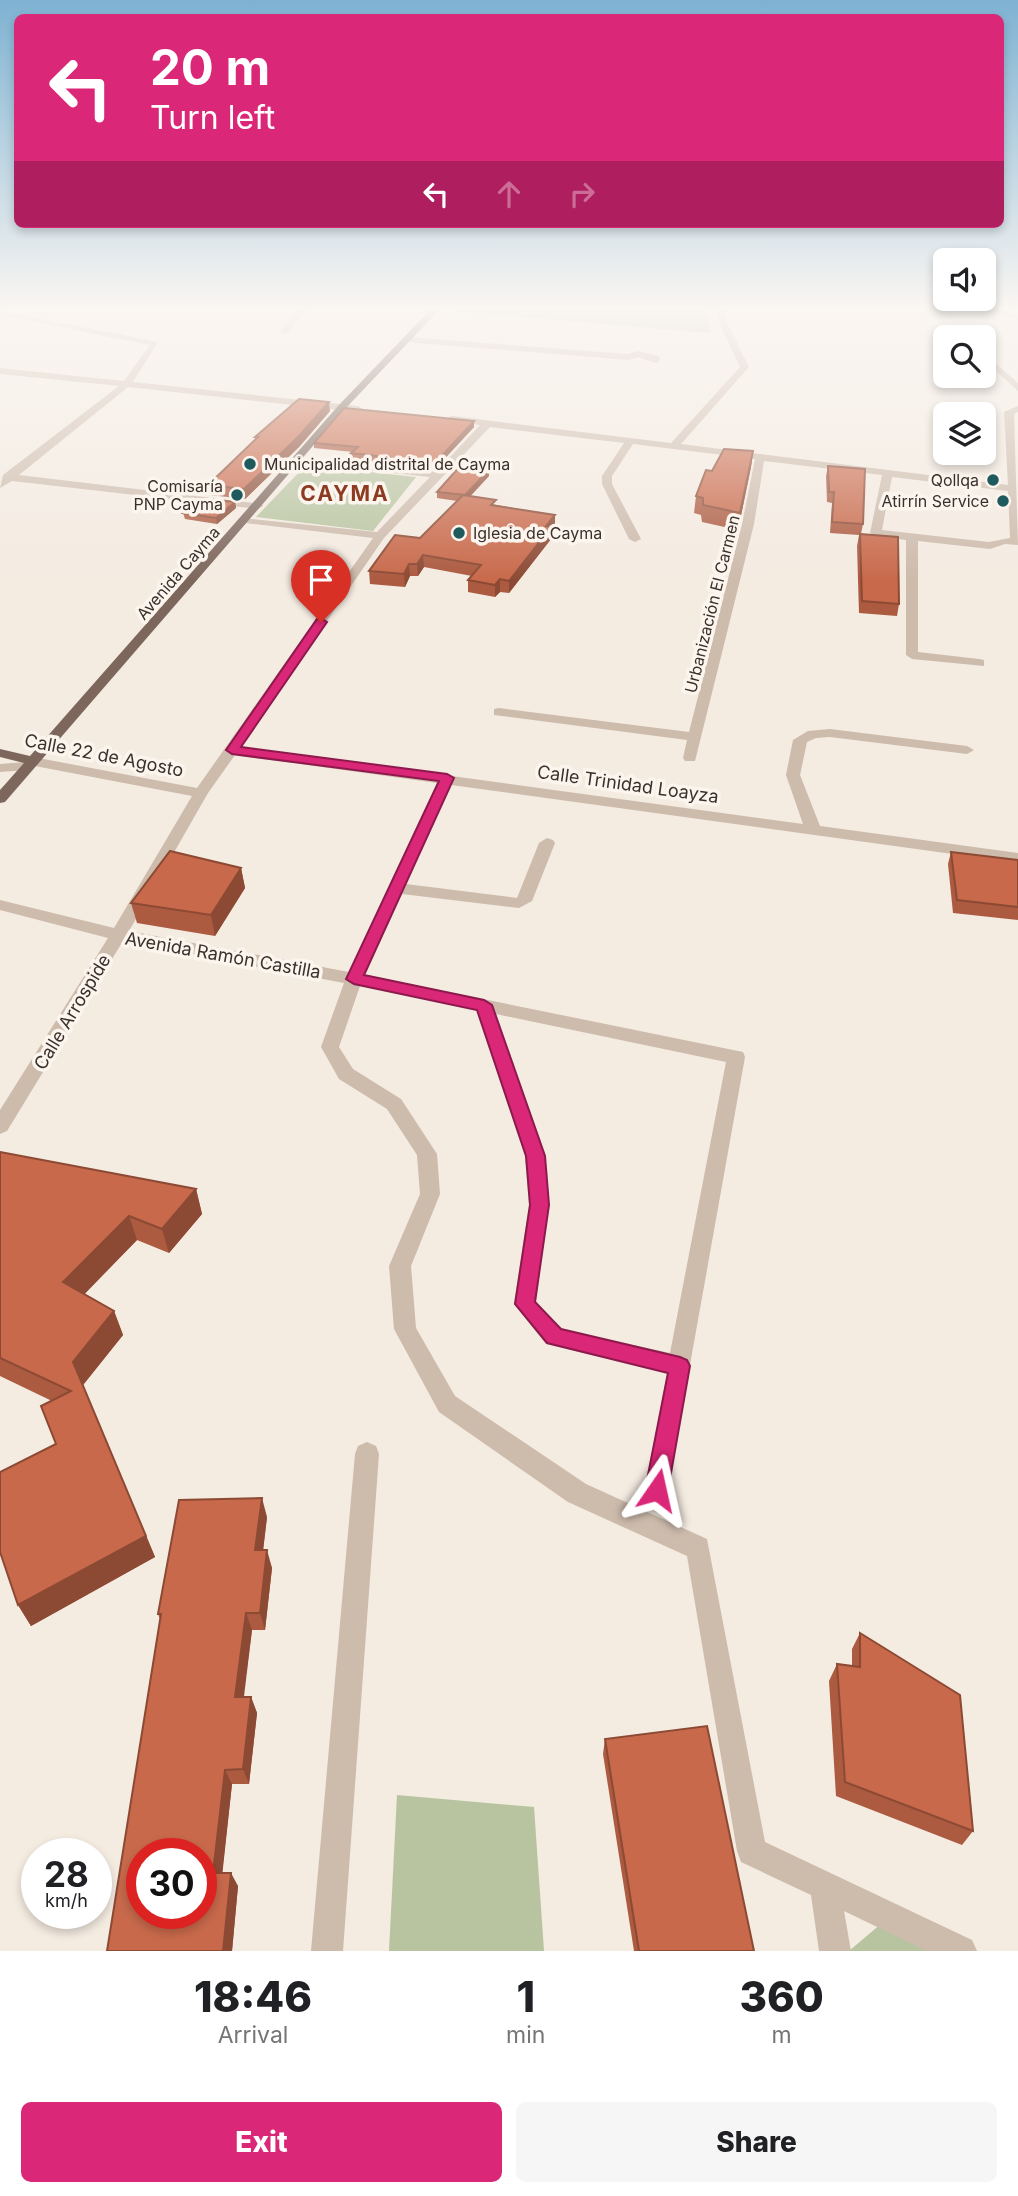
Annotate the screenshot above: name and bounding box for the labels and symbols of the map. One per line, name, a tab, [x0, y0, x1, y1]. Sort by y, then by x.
place label: Municipalidad distrital de Cayma	[264, 454, 510, 474]
marker: Municipalidad distrital de Cayma	[242, 456, 258, 472]
place label: Qollqa	[931, 470, 979, 490]
marker: Qollqa	[985, 472, 1001, 488]
place label: Comisaría PNP Cayma	[134, 476, 223, 514]
district label: CAYMA	[300, 481, 390, 506]
marker: Comisaría PNP Cayma	[229, 487, 245, 503]
place label: Atirrín Service	[882, 491, 989, 511]
marker: Atirrín Service	[995, 493, 1011, 509]
street label: Urbanización El Carmen	[680, 513, 744, 695]
street label: Avenida Cayma	[132, 522, 224, 624]
place label: Iglesia de Cayma	[473, 523, 602, 543]
marker: Iglesia de Cayma	[451, 525, 467, 541]
pin	[291, 550, 351, 622]
street label: Calle 22 de Agosto	[23, 729, 185, 781]
street label: Calle Trinidad Loayza	[536, 761, 720, 807]
street label: Avenida Ramón Castilla	[124, 927, 322, 983]
street label: Calle Arrospide	[29, 951, 115, 1073]
position arrow	[620, 1453, 694, 1527]
speed limit sign: 30	[126, 1838, 217, 1929]

